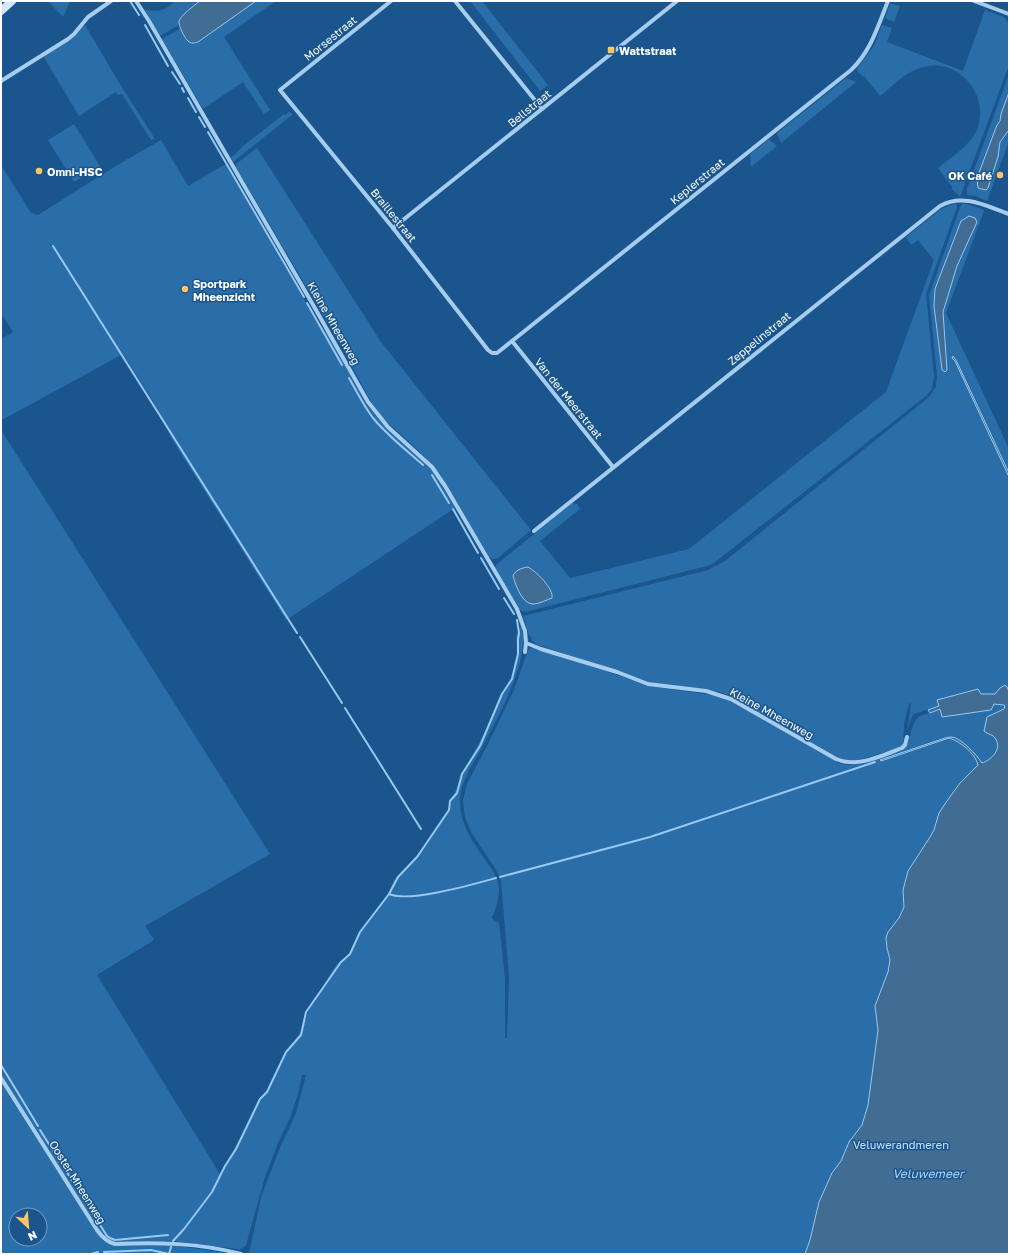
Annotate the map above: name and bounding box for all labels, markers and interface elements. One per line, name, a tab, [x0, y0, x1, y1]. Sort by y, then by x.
street label: Morsestraat	[301, 13, 359, 63]
place label: Wattstraat	[619, 44, 677, 57]
marker: Wattstraat	[606, 45, 616, 55]
street label: Bellstraat	[505, 87, 553, 129]
street label: Keplerstraat	[667, 155, 727, 207]
place label: Omni-HSC	[47, 165, 103, 178]
marker: Omni-HSC	[34, 166, 44, 176]
place label: OK Café	[948, 169, 993, 182]
marker: OK Café	[995, 170, 1005, 180]
street label: Braillestraat	[368, 186, 420, 244]
place label: Sportpark Mheenzicht	[193, 277, 256, 303]
street label: Kleine Mheenweg	[305, 279, 363, 367]
marker: Sportpark Mheenzicht	[180, 284, 190, 294]
street label: Zeppelinstraat	[725, 309, 793, 367]
street label: Van der Meerstraat	[532, 355, 606, 441]
street label: Kleine Mheenweg	[728, 685, 816, 741]
street label: Ooster Mheenweg	[47, 1138, 109, 1226]
park label: Veluwerandmeren	[853, 1138, 949, 1151]
water label: Veluwemeer	[892, 1166, 966, 1181]
north arrow	[8, 1207, 48, 1247]
text: N	[26, 1229, 39, 1244]

